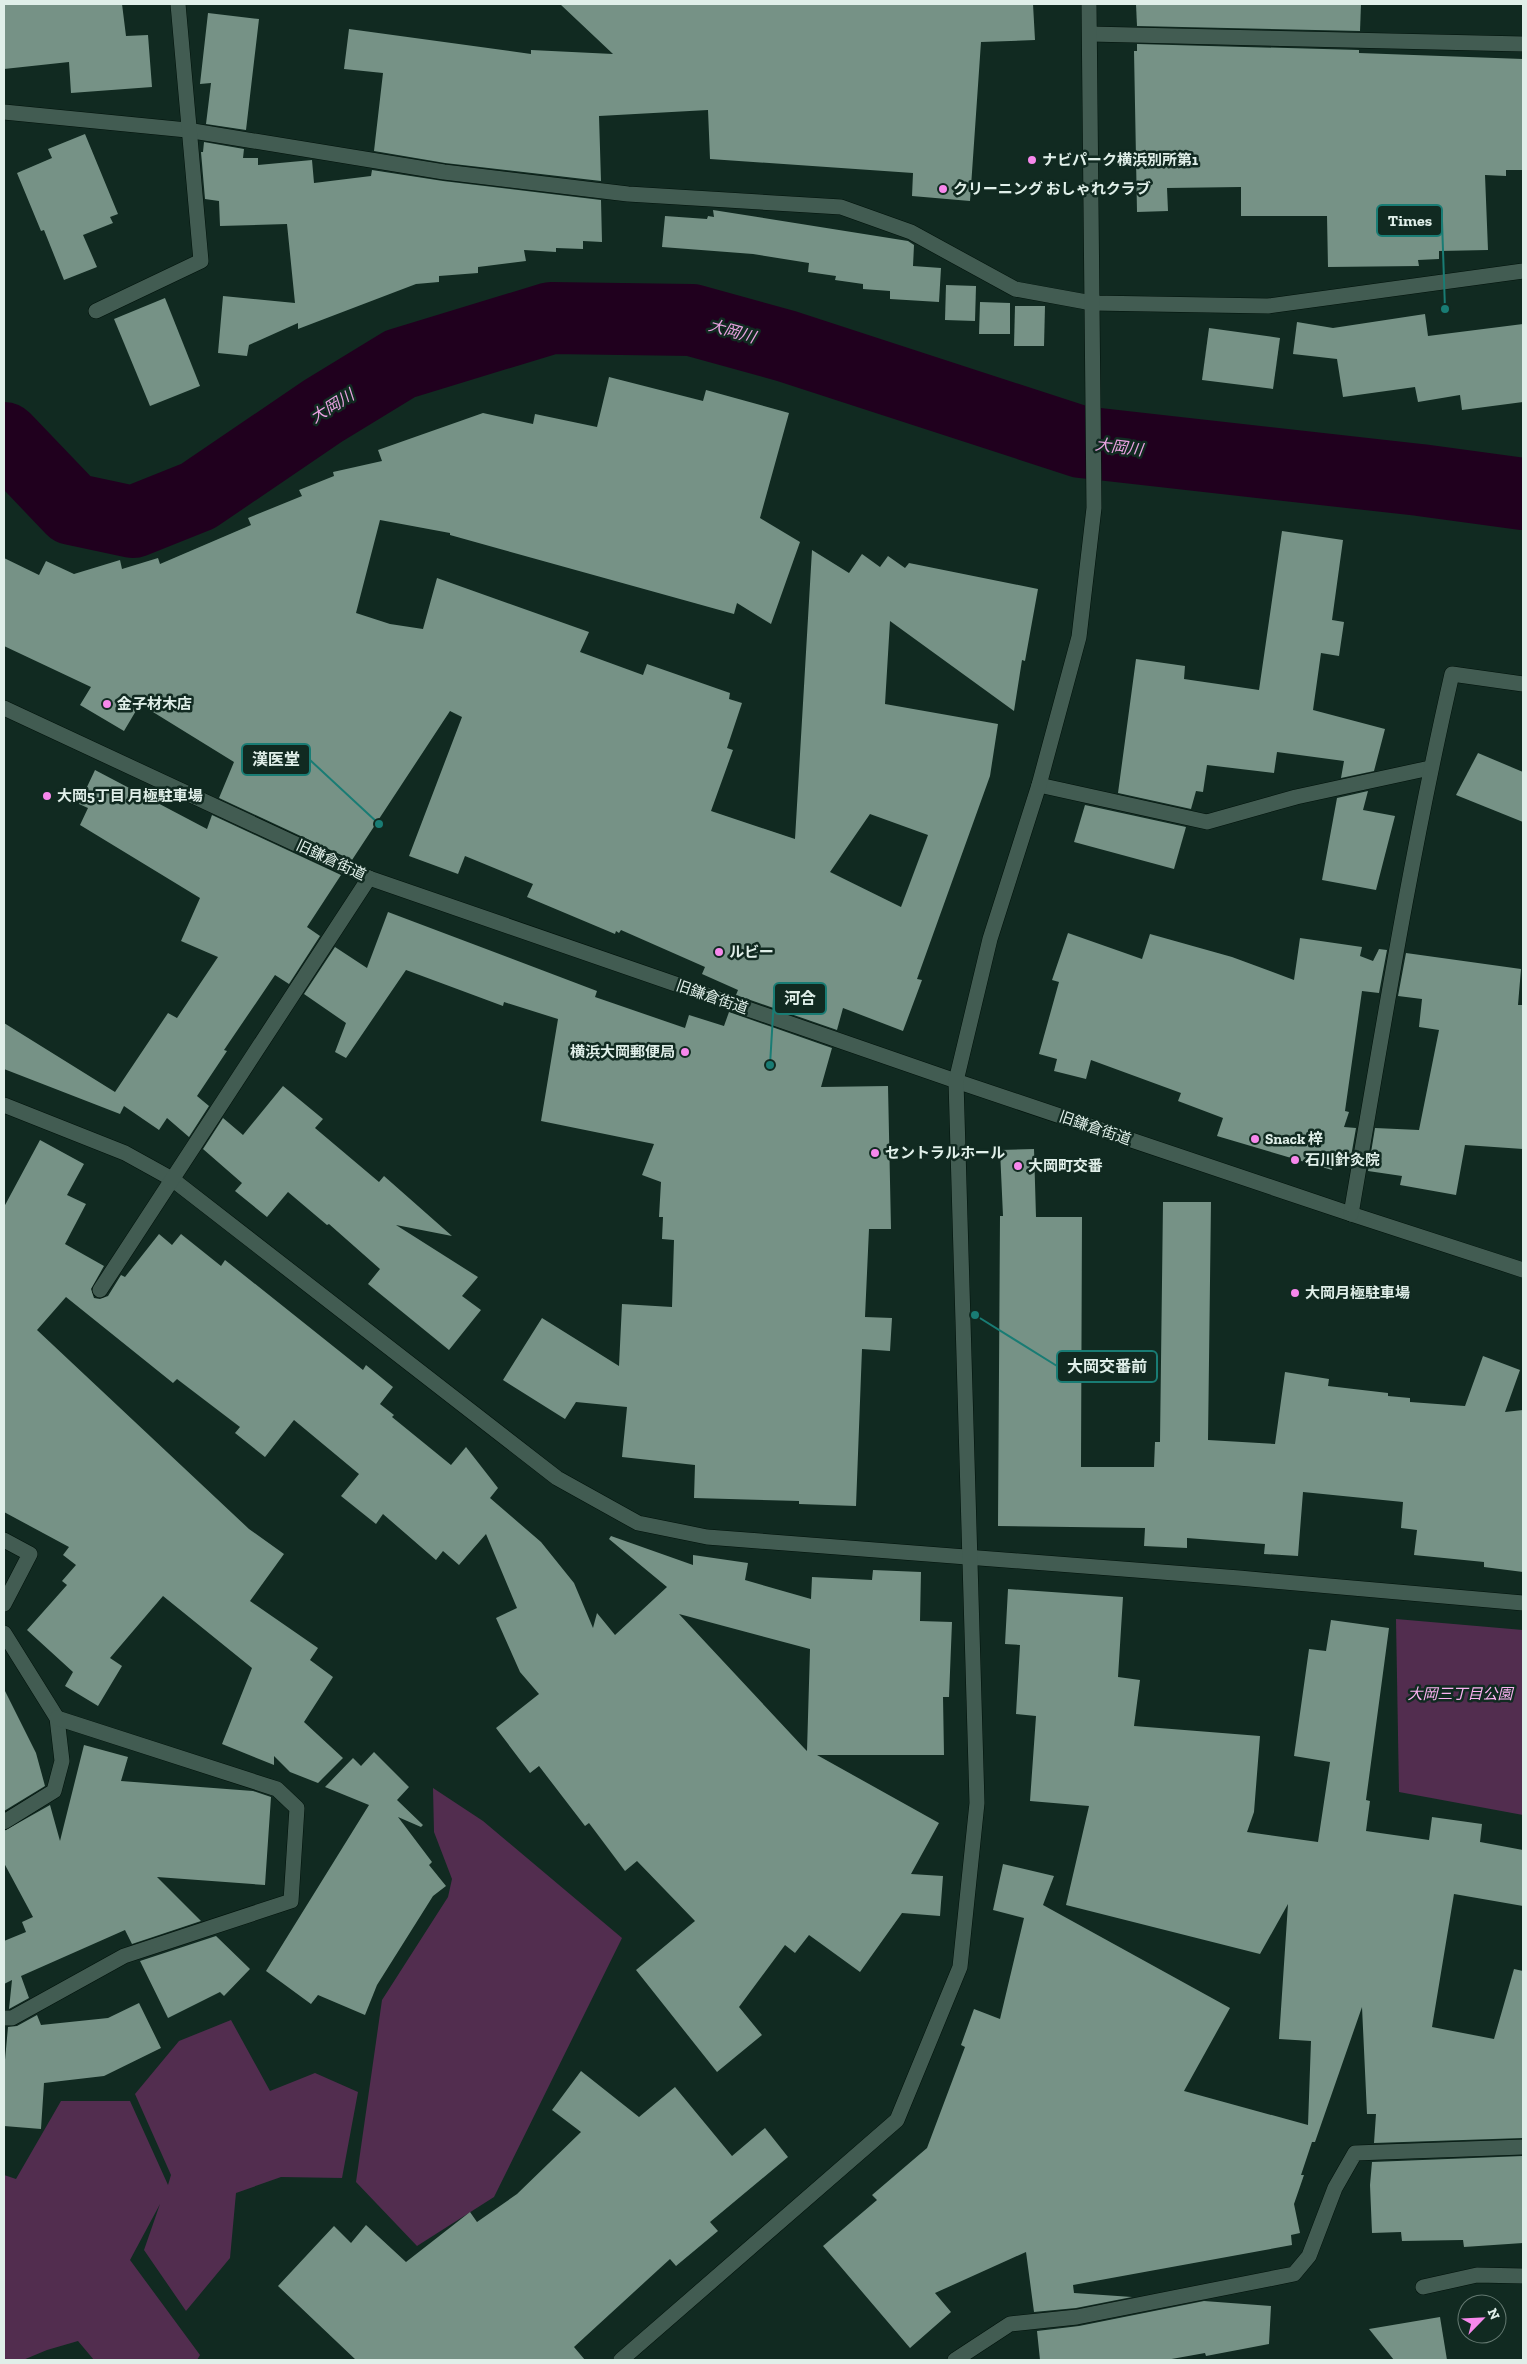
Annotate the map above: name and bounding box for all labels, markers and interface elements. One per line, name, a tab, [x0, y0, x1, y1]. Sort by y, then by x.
place label: ナビパーク横浜別所第1	[1042, 151, 1198, 169]
marker: ナビパーク横浜別所第1	[1026, 154, 1038, 166]
place label: クリーニング おしゃれクラブ	[953, 180, 1151, 198]
marker: クリーニング おしゃれクラブ	[937, 183, 949, 195]
callout: Times	[1377, 205, 1442, 236]
text: Times	[1388, 211, 1432, 230]
water label: 大岡川	[706, 315, 760, 347]
water label: 大岡川	[307, 384, 359, 427]
water label: 大岡川	[1094, 435, 1146, 460]
place label: 金子材木店	[117, 695, 192, 713]
marker: 金子材木店	[101, 698, 113, 710]
callout: 漢医堂	[242, 744, 310, 775]
text: 漢医堂	[252, 750, 300, 769]
place label: 大岡5丁目 月極駐車場	[57, 787, 203, 805]
marker: 大岡5丁目 月極駐車場	[41, 790, 53, 802]
street label: 旧鎌倉街道	[293, 836, 369, 884]
place label: ルビー	[729, 943, 774, 961]
marker: ルビー	[713, 946, 725, 958]
street label: 旧鎌倉街道	[674, 976, 750, 1018]
callout: 河合	[774, 983, 826, 1014]
text: 河合	[784, 989, 816, 1008]
place label: 横浜大岡郵便局	[570, 1043, 675, 1061]
marker: 横浜大岡郵便局	[679, 1046, 691, 1058]
street label: 旧鎌倉街道	[1057, 1107, 1133, 1149]
place label: Snack 梓	[1265, 1130, 1323, 1148]
marker: Snack 梓	[1249, 1133, 1261, 1145]
place label: セントラルホール	[885, 1144, 1005, 1162]
marker: セントラルホール	[869, 1147, 881, 1159]
place label: 石川針灸院	[1305, 1151, 1380, 1169]
marker: 石川針灸院	[1289, 1154, 1301, 1166]
place label: 大岡町交番	[1028, 1157, 1103, 1175]
marker: 大岡町交番	[1012, 1160, 1024, 1172]
place label: 大岡月極駐車場	[1305, 1284, 1410, 1302]
marker: 大岡月極駐車場	[1289, 1287, 1301, 1299]
callout: 大岡交番前	[1057, 1351, 1157, 1382]
text: 大岡交番前	[1067, 1357, 1147, 1376]
park label: 大岡三丁目公園	[1407, 1685, 1514, 1703]
north arrow	[1457, 2294, 1507, 2344]
text: N	[1483, 2306, 1503, 2323]

